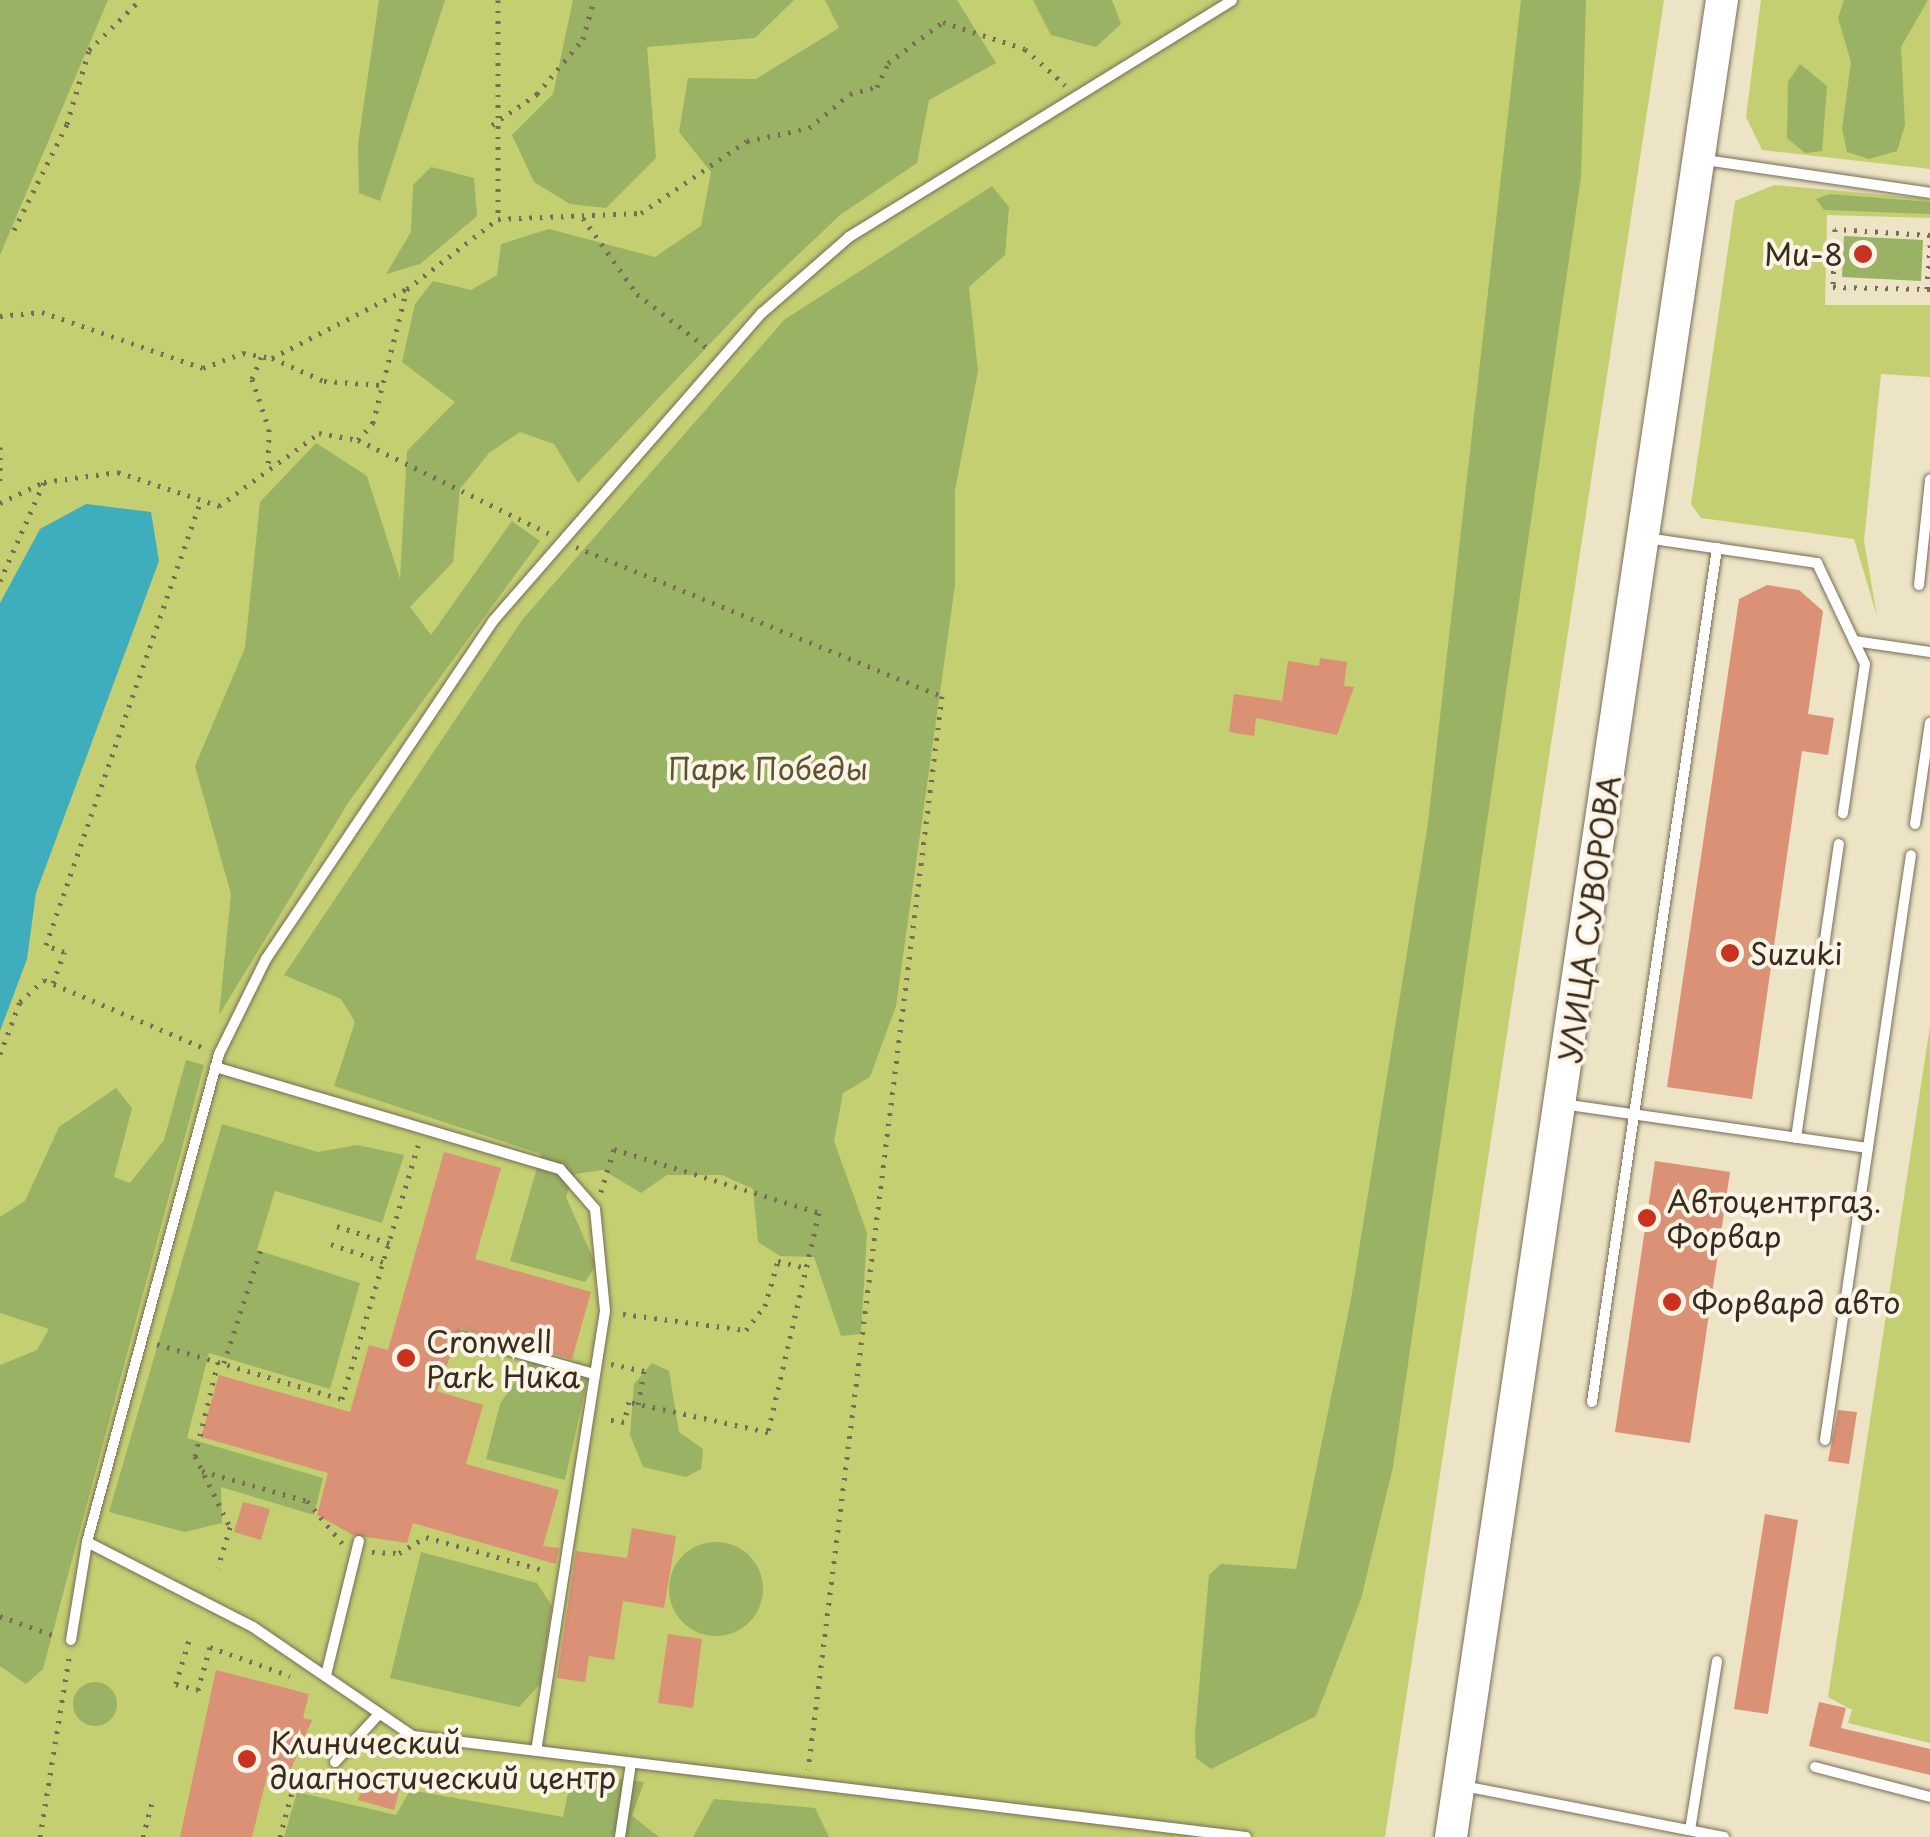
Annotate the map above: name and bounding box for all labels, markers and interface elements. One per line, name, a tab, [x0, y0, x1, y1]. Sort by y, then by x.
place label: Ми-8	[1764, 236, 1843, 272]
marker: Ми-8	[1852, 243, 1874, 265]
park label: Парк Победы	[668, 750, 868, 786]
street label: УЛИЦА СУВОРОВА	[1551, 771, 1627, 1067]
place label: Suzuki	[1750, 935, 1843, 971]
marker: Suzuki	[1719, 942, 1741, 964]
place label: Автоцентргаз. Форвар	[1667, 1183, 1882, 1254]
marker: Автоцентргаз. Форвар	[1636, 1207, 1658, 1229]
place label: Форвард авто	[1692, 1284, 1901, 1320]
marker: Форвард авто	[1661, 1291, 1683, 1313]
place label: Cronwell Park Ника	[426, 1323, 580, 1394]
marker: Cronwell Park Ника	[395, 1347, 417, 1369]
place label: Клинический диагностический центр	[270, 1724, 617, 1794]
marker: Клинический диагностический центр	[234, 1746, 260, 1772]

